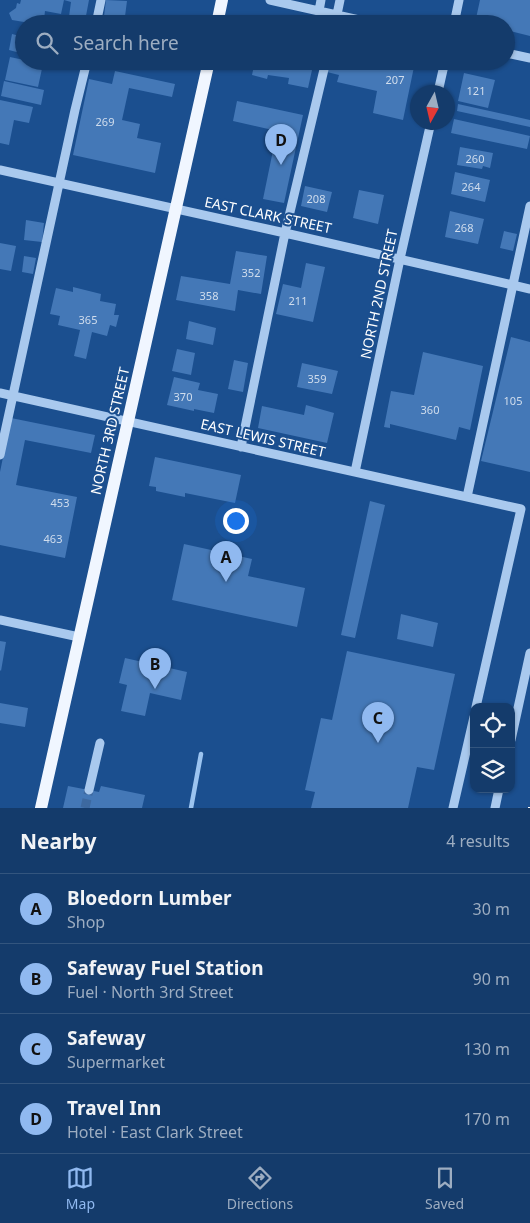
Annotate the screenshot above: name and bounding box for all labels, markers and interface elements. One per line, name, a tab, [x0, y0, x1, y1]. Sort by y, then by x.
search box	[15, 15, 515, 70]
icon: search	[33, 29, 61, 57]
text: Search here	[73, 30, 179, 56]
house number: 207	[386, 72, 404, 87]
house number: 121	[467, 83, 485, 98]
north arrow	[410, 85, 455, 130]
house number: 269	[96, 114, 114, 129]
pin: D	[265, 124, 297, 165]
house number: 260	[466, 151, 484, 166]
house number: 264	[462, 179, 481, 194]
house number: 208	[307, 191, 325, 206]
street label: EAST CLARK STREET	[203, 192, 334, 237]
house number: 268	[455, 220, 473, 235]
street label: NORTH 2ND STREET	[355, 227, 402, 360]
house number: 352	[242, 265, 260, 280]
house number: 358	[200, 288, 218, 303]
house number: 211	[289, 293, 307, 308]
house number: 365	[79, 312, 97, 327]
street label: NORTH 3RD STREET	[86, 365, 133, 496]
house number: 359	[308, 371, 326, 386]
house number: 370	[174, 389, 192, 404]
house number: 105	[504, 393, 522, 408]
house number: 360	[421, 402, 439, 417]
street label: EAST LEWIS STREET	[199, 414, 328, 461]
house number: 453	[51, 495, 69, 510]
your location	[223, 508, 249, 534]
house number: 463	[44, 531, 62, 546]
pin: A	[210, 541, 242, 582]
pin: B	[139, 648, 171, 689]
pin: C	[362, 702, 394, 743]
map controls	[470, 703, 515, 793]
button: locate	[470, 703, 515, 748]
button: layers	[470, 748, 515, 793]
text: Nearby	[20, 827, 96, 855]
text: 4 results	[446, 830, 510, 852]
text: Bloedorn Lumber	[67, 885, 232, 911]
text: A	[30, 898, 42, 920]
text: 30 m	[473, 898, 510, 920]
text: Shop	[67, 911, 105, 933]
text: Safeway Fuel Station	[67, 955, 264, 981]
text: B	[31, 968, 41, 990]
text: 90 m	[473, 968, 510, 990]
text: Fuel · North 3rd Street	[67, 981, 233, 1003]
text: Safeway	[67, 1025, 146, 1051]
text: C	[31, 1038, 41, 1060]
text: 130 m	[463, 1038, 510, 1060]
text: Supermarket	[67, 1051, 165, 1073]
text: Travel Inn	[67, 1095, 161, 1121]
text: D	[30, 1108, 42, 1130]
text: 170 m	[463, 1108, 510, 1130]
text: Hotel · East Clark Street	[67, 1121, 243, 1143]
tab: Map	[66, 1164, 95, 1213]
tab: Directions	[227, 1164, 293, 1213]
tab: Saved	[425, 1164, 464, 1213]

